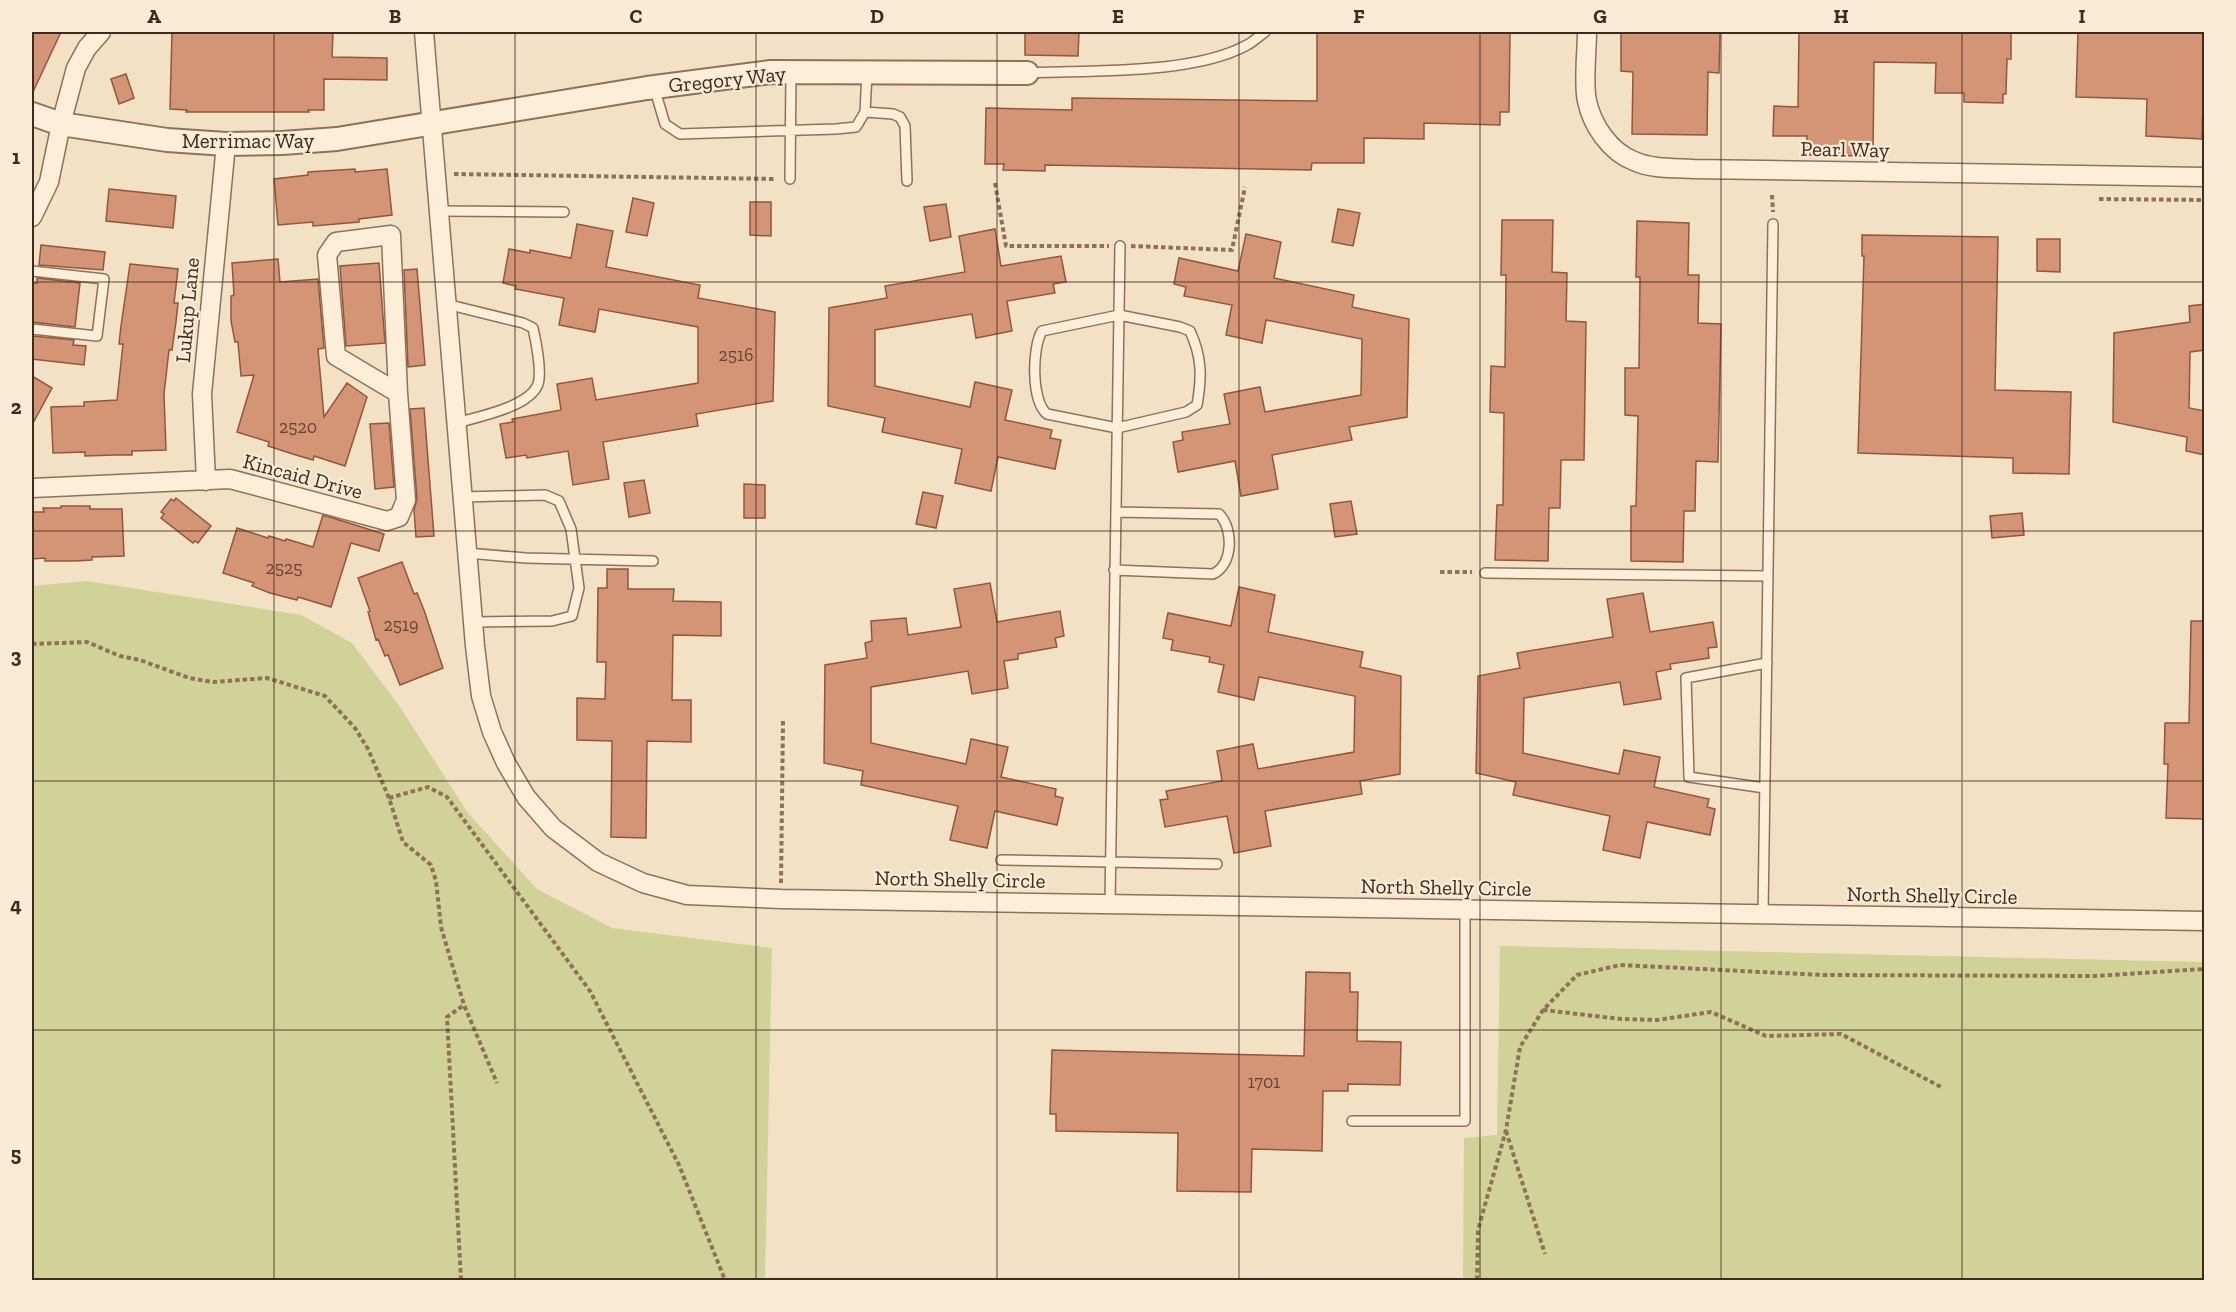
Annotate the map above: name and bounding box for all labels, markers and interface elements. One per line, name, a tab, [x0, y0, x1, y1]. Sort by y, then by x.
text: A	[147, 4, 161, 28]
text: B	[389, 4, 401, 28]
text: C	[630, 4, 643, 28]
text: D	[870, 4, 884, 28]
text: E	[1112, 4, 1124, 28]
text: F	[1353, 4, 1365, 28]
text: G	[1593, 4, 1607, 28]
text: H	[1833, 4, 1849, 28]
text: I	[2078, 4, 2086, 28]
street label: Gregory Way	[667, 60, 787, 98]
street label: Merrimac Way	[182, 128, 315, 153]
street label: Pearl Way	[1800, 136, 1890, 162]
text: 1	[12, 145, 20, 169]
street label: Lukup Lane	[170, 256, 204, 364]
house number: 2516	[719, 344, 753, 366]
text: 2	[11, 395, 22, 419]
house number: 2520	[279, 416, 317, 438]
street label: Kincaid Drive	[240, 448, 366, 504]
house number: 2525	[266, 557, 302, 579]
house number: 2519	[384, 614, 418, 636]
text: 3	[11, 644, 22, 668]
street label: North Shelly Circle	[874, 865, 1046, 893]
street label: North Shelly Circle	[1360, 873, 1532, 901]
street label: North Shelly Circle	[1846, 881, 2018, 909]
text: 4	[10, 893, 22, 917]
house number: 1701	[1248, 1071, 1280, 1093]
text: 5	[11, 1142, 21, 1166]

